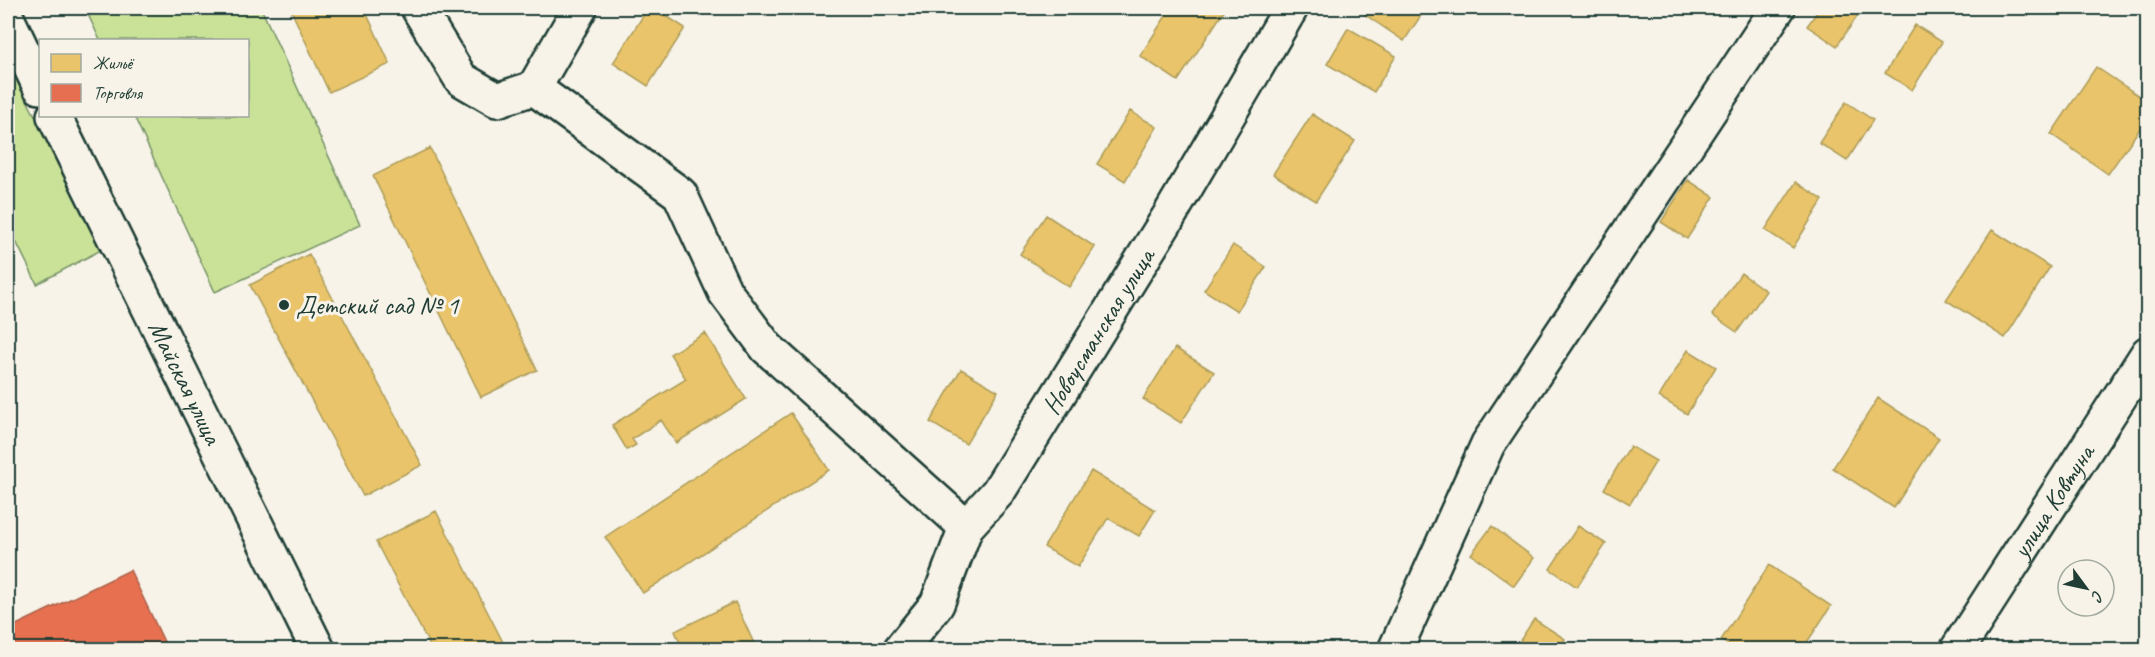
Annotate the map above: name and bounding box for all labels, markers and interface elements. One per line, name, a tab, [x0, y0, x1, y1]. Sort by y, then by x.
legend	[39, 39, 249, 117]
text: Жильё	[93, 52, 135, 74]
text: Торговля	[93, 82, 144, 104]
street label: Новоусманская улица	[1034, 241, 1163, 420]
place label: Детский сад № 1	[296, 289, 460, 322]
marker: Детский сад № 1	[277, 298, 291, 312]
street label: Майская улица	[141, 315, 230, 451]
street label: улица Ковтуна	[2004, 437, 2103, 566]
north arrow	[2056, 558, 2116, 618]
text: С	[2086, 587, 2108, 606]

